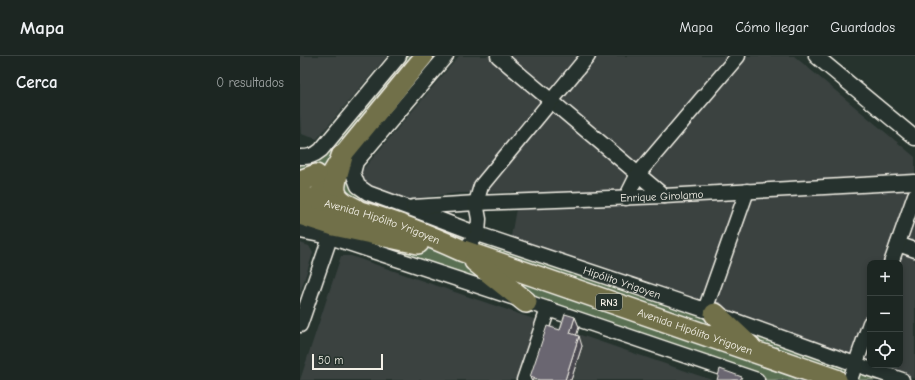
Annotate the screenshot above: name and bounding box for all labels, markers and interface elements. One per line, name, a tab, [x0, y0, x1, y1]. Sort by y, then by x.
text: Mapa	[20, 17, 65, 39]
text: Mapa	[680, 19, 713, 36]
text: Cómo llegar	[735, 19, 808, 36]
text: Guardados	[830, 19, 895, 36]
text: Cerca	[16, 73, 58, 92]
text: 0 resultados	[216, 75, 284, 90]
street label: Enrique Girolamo	[620, 188, 704, 205]
street label: Avenida Hipólito Yrigoyen	[323, 197, 442, 247]
map controls	[867, 260, 903, 368]
button: +	[867, 260, 903, 296]
street label: Hipólito Yrigoyen	[582, 264, 662, 302]
road number: RN3	[596, 294, 622, 310]
button: −	[867, 296, 903, 332]
street label: Avenida Hipólito Yrigoyen	[636, 306, 754, 358]
button: locate	[867, 332, 903, 368]
scale bar	[312, 352, 383, 371]
text: 50 m	[318, 354, 343, 367]

